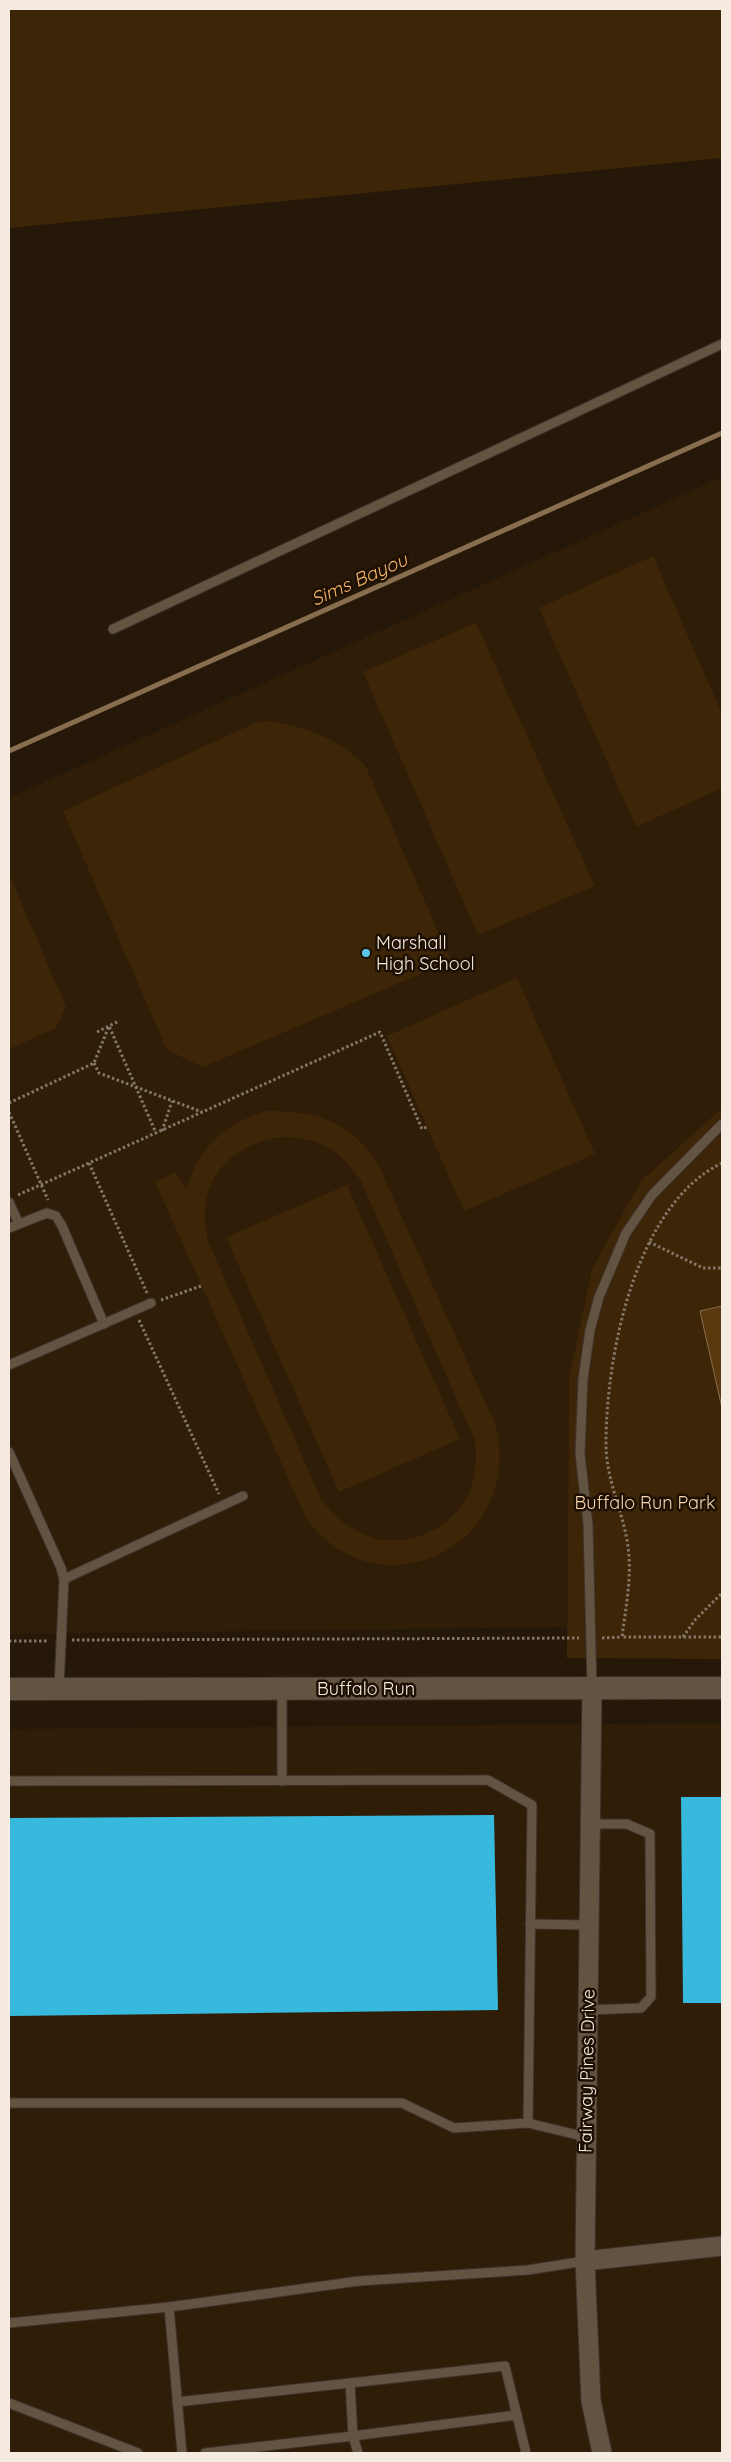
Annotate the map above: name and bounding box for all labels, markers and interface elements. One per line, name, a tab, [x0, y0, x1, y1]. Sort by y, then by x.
water label: Sims Bayou	[307, 547, 412, 611]
place label: Marshall High School	[376, 931, 475, 975]
marker: Marshall High School	[360, 947, 372, 959]
park label: Buffalo Run Park	[574, 1491, 716, 1514]
street label: Buffalo Run	[317, 1677, 415, 1700]
street label: Fairway Pines Drive	[574, 1989, 599, 2153]

